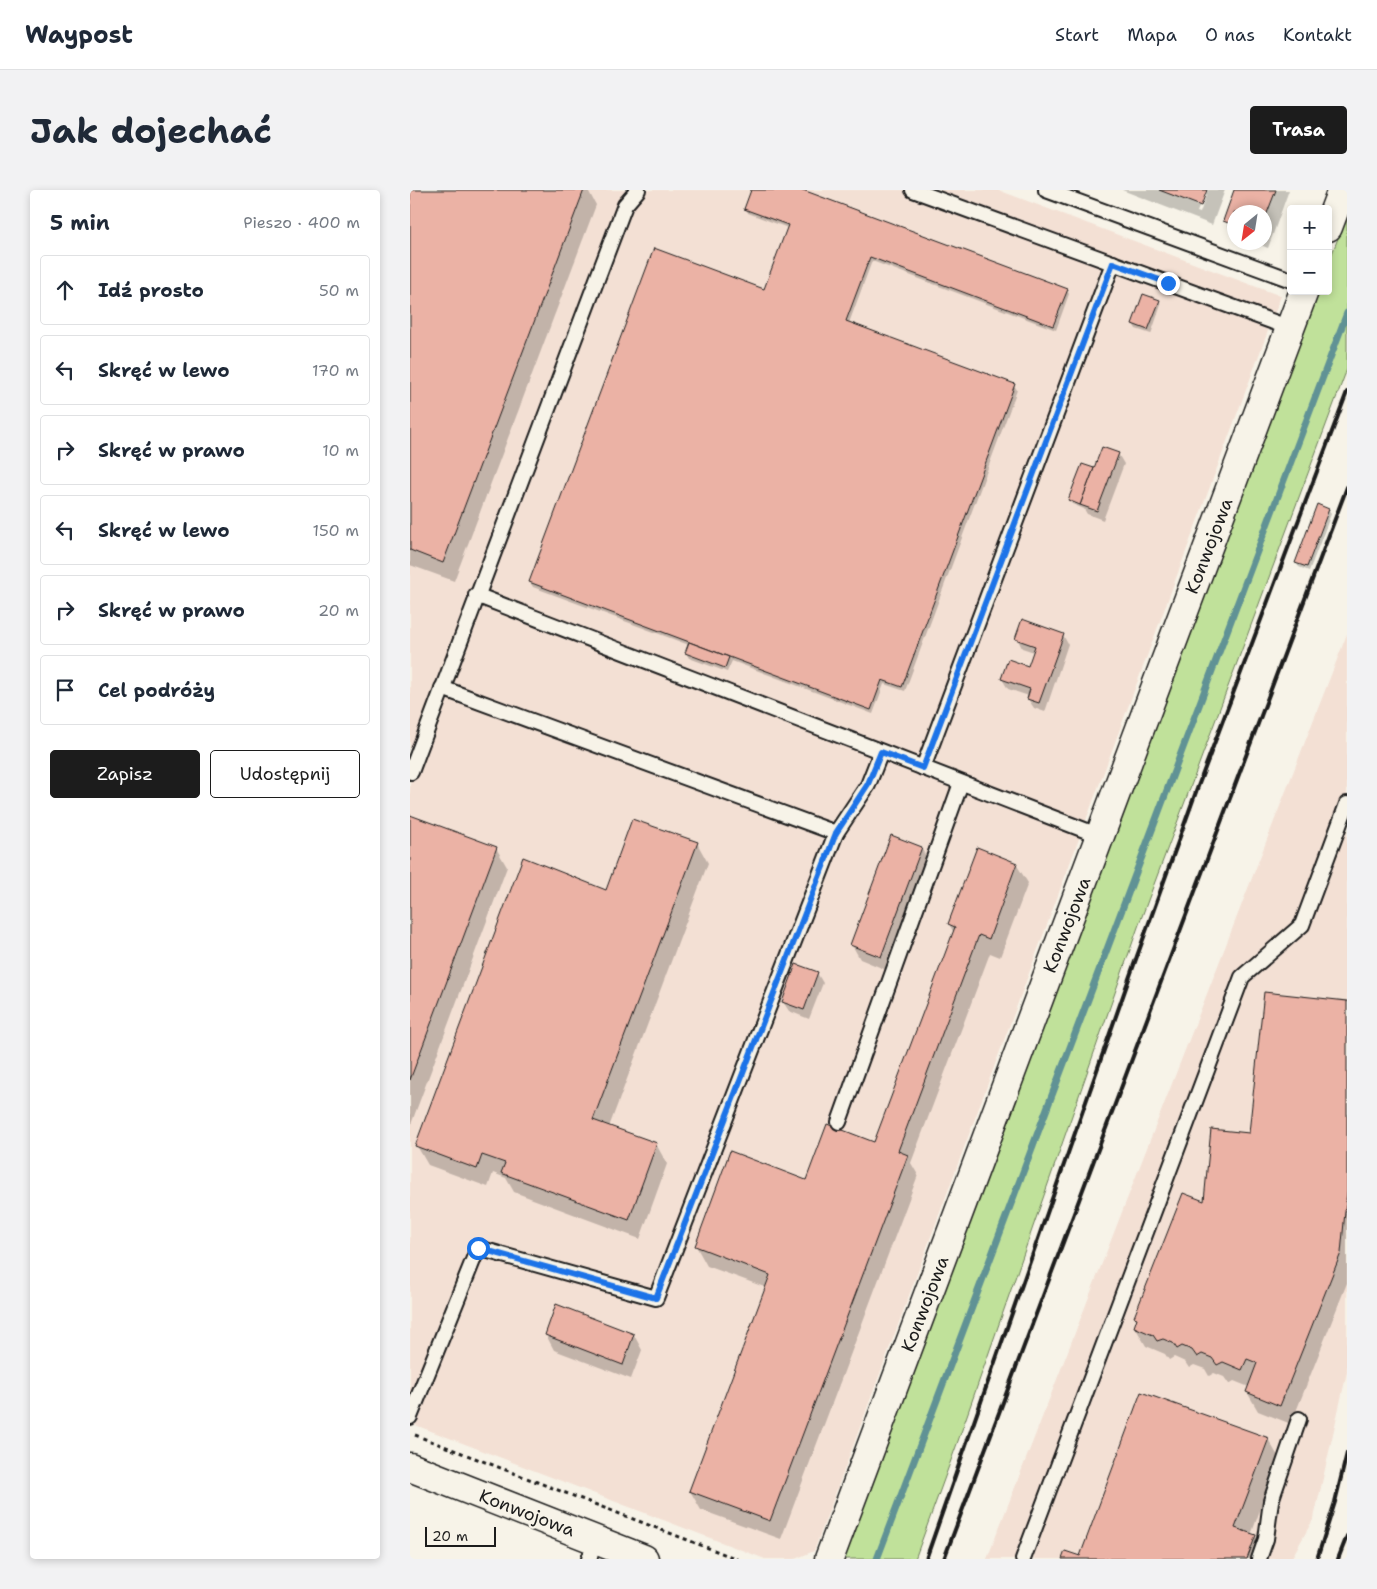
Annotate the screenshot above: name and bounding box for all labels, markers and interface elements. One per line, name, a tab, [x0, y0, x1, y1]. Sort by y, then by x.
text: Waypost	[25, 19, 133, 51]
text: Start	[1055, 23, 1099, 47]
text: Mapa	[1127, 23, 1177, 47]
text: O nas	[1205, 23, 1255, 47]
text: Kontakt	[1283, 23, 1352, 47]
button: Trasa	[1250, 106, 1347, 154]
text: Jak dojechać	[30, 107, 272, 154]
north arrow	[1227, 205, 1272, 250]
map controls	[1287, 205, 1332, 295]
button: +	[1287, 205, 1332, 250]
text: 5 min	[50, 209, 110, 237]
text: Pieszo · 400 m	[243, 212, 360, 233]
button: −	[1287, 250, 1332, 295]
route end	[1157, 272, 1180, 295]
icon: ahead	[51, 276, 79, 304]
text: Idź prosto	[98, 278, 204, 303]
text: 50 m	[319, 280, 359, 301]
icon: left	[51, 356, 79, 384]
text: Skręć w lewo	[98, 358, 230, 383]
text: 170 m	[312, 360, 359, 381]
icon: right	[51, 436, 79, 464]
text: Skręć w prawo	[98, 438, 245, 463]
text: 10 m	[322, 440, 359, 461]
street label: Konwojowa	[1180, 495, 1238, 597]
icon: left	[51, 516, 79, 544]
text: Skręć w lewo	[98, 518, 230, 543]
text: 150 m	[312, 520, 359, 541]
icon: right	[51, 596, 79, 624]
text: Skręć w prawo	[98, 598, 245, 623]
text: 20 m	[318, 600, 359, 621]
icon: arrive	[51, 676, 79, 704]
text: Cel podróży	[98, 678, 215, 703]
button: Zapisz	[50, 750, 200, 798]
button: Udostępnij	[210, 750, 360, 798]
street label: Konwojowa	[1038, 874, 1096, 976]
route start	[467, 1237, 490, 1260]
street label: Konwojowa	[896, 1253, 954, 1355]
street label: Konwojowa	[476, 1484, 578, 1542]
scale bar	[425, 1524, 496, 1547]
text: 20 m	[432, 1527, 468, 1545]

